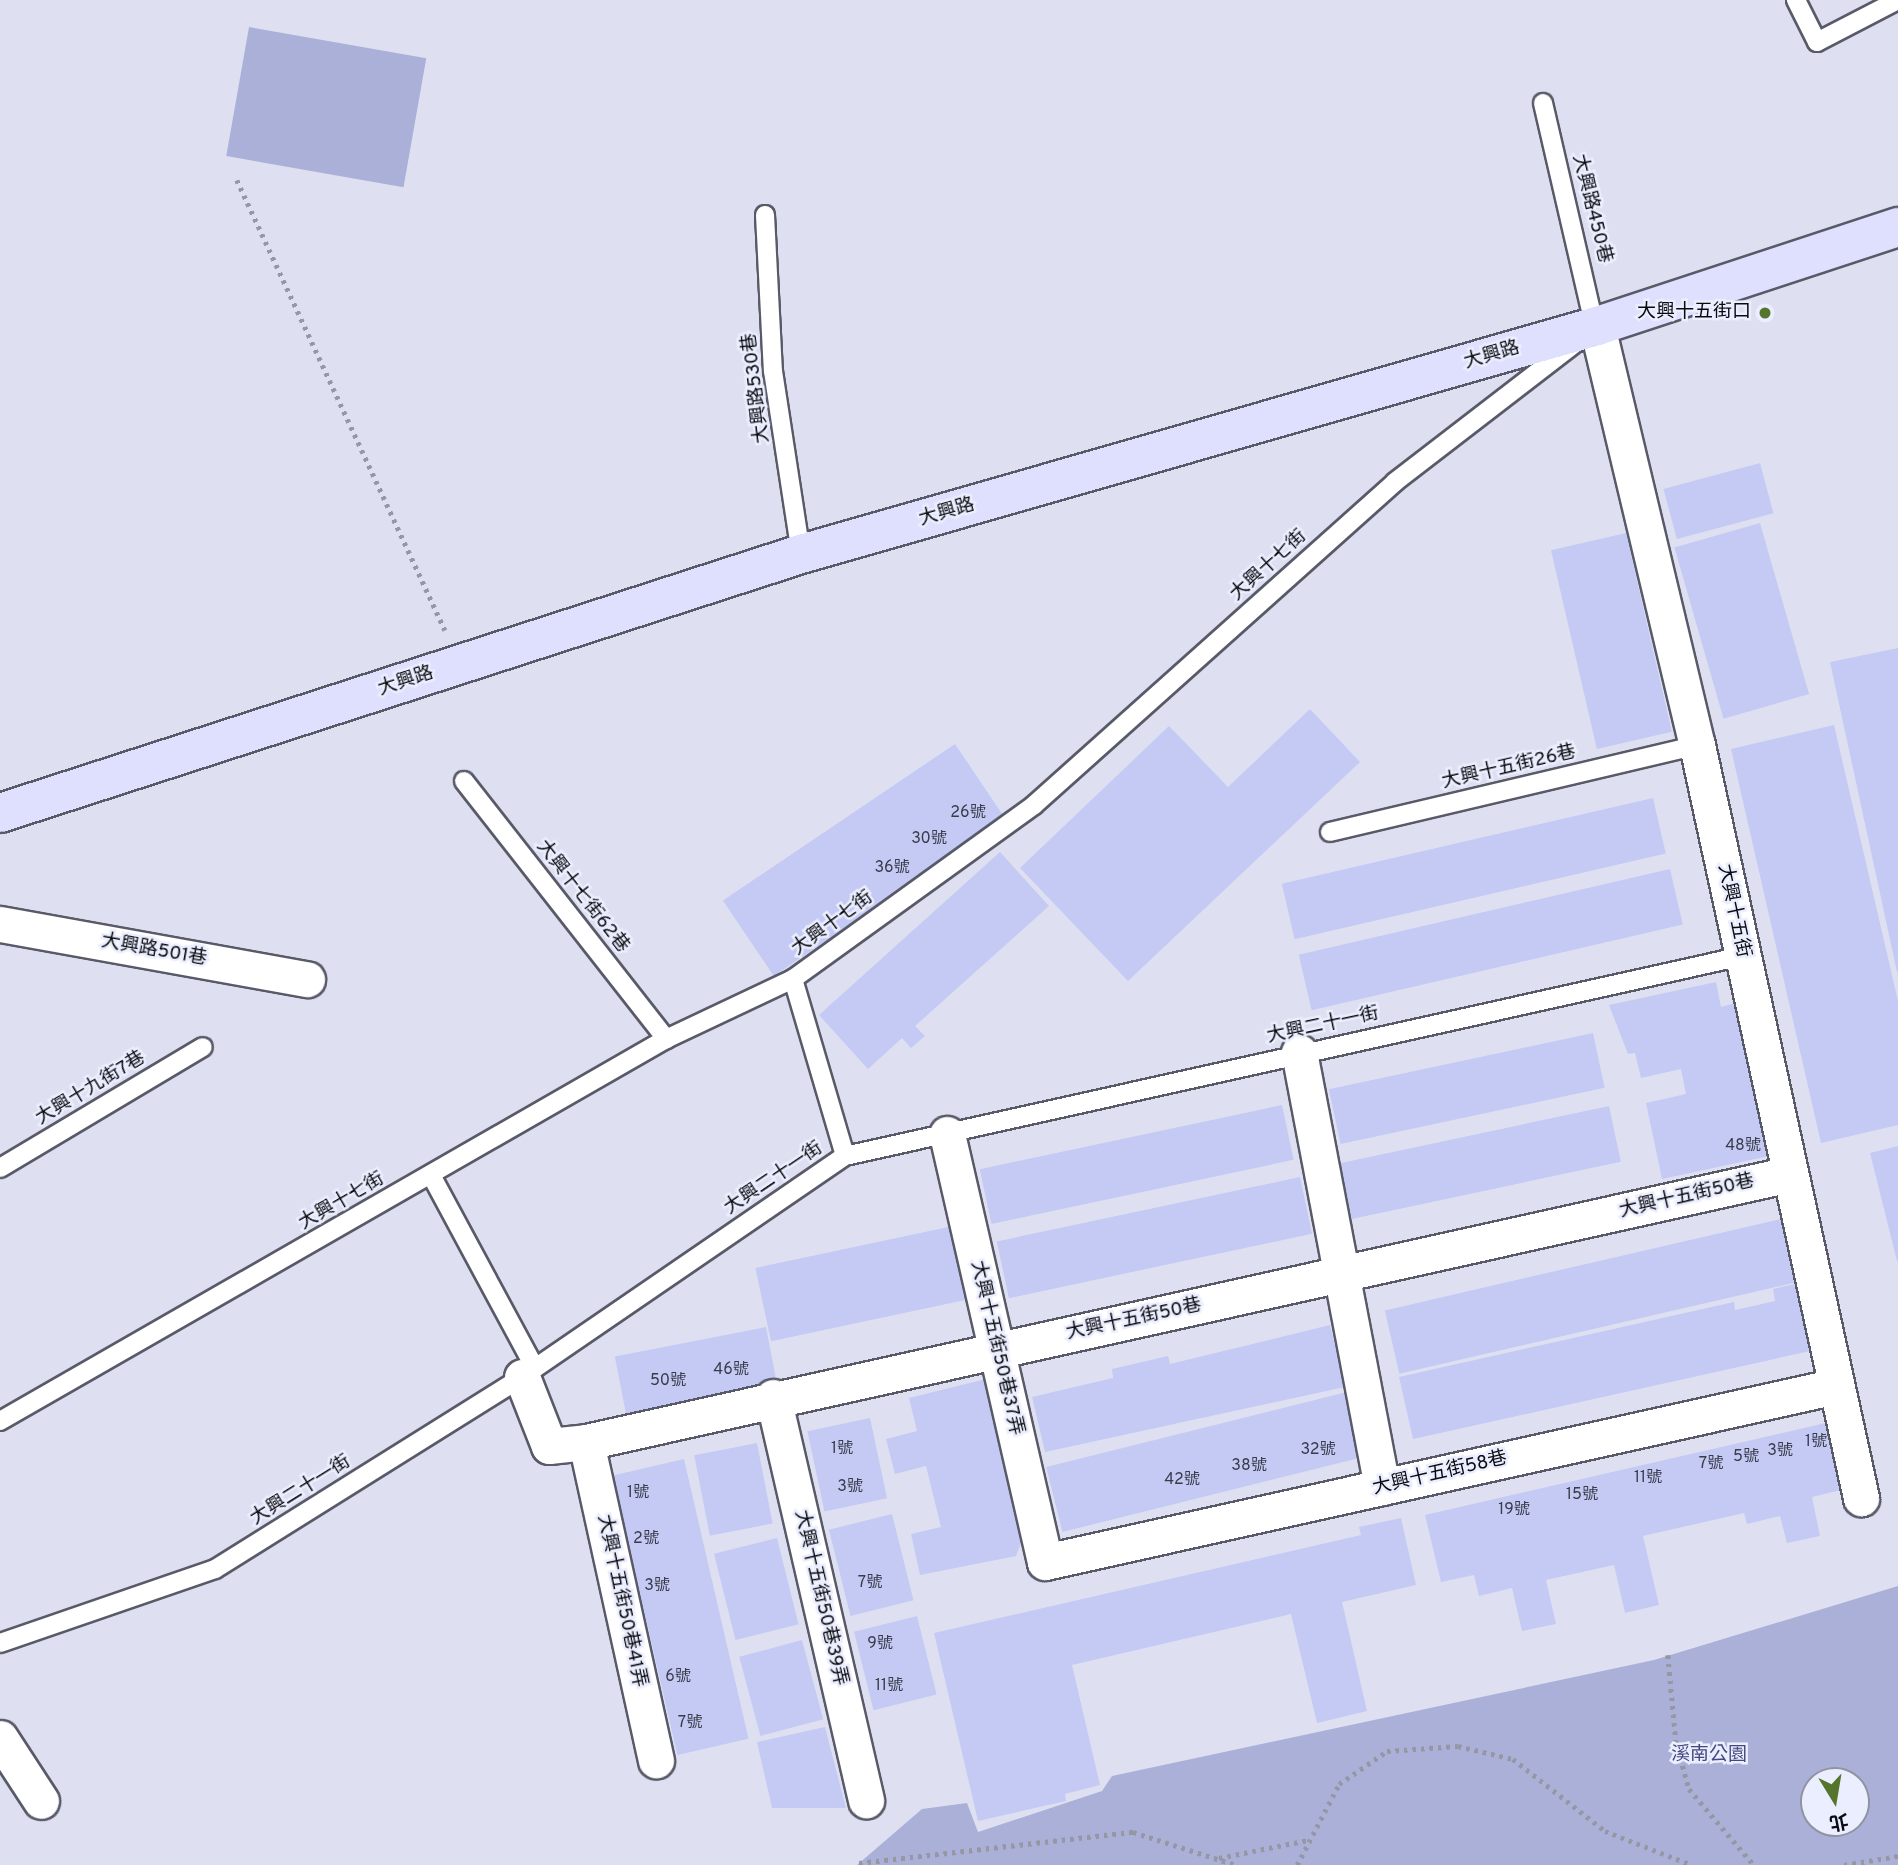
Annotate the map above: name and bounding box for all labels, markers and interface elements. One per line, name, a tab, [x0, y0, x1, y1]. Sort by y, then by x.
street label: 大興路450巷	[1566, 152, 1616, 266]
place label: 大興十五街口	[1637, 302, 1751, 324]
marker: 大興十五街口	[1757, 305, 1773, 321]
street label: 大興路530巷	[739, 331, 775, 445]
street label: 大興路	[1461, 337, 1523, 375]
street label: 大興路	[916, 494, 978, 532]
street label: 大興十七街	[1226, 526, 1312, 606]
street label: 大興路	[375, 662, 437, 702]
street label: 大興十五街26巷	[1440, 741, 1578, 795]
house number: 26號	[950, 803, 986, 823]
house number: 30號	[911, 829, 947, 849]
street label: 大興十七街62巷	[531, 836, 633, 958]
house number: 36號	[874, 858, 910, 878]
street label: 大興十五街	[1712, 862, 1754, 960]
street label: 大興十七街	[788, 887, 878, 961]
street label: 大興路501巷	[99, 930, 209, 972]
street label: 大興二十一街	[1265, 1003, 1381, 1049]
street label: 大興十九街7巷	[32, 1047, 150, 1131]
house number: 48號	[1725, 1136, 1761, 1156]
street label: 大興二十一街	[720, 1138, 828, 1220]
street label: 大興十七街	[295, 1168, 389, 1236]
street label: 大興十五街50巷	[1617, 1170, 1757, 1224]
street label: 大興十五街50巷37弄	[965, 1259, 1027, 1437]
street label: 大興十五街50巷	[1064, 1295, 1204, 1345]
house number: 46號	[713, 1360, 749, 1380]
house number: 50號	[650, 1371, 686, 1391]
house number: 1號	[1805, 1432, 1827, 1452]
house number: 1號	[831, 1439, 853, 1459]
house number: 32號	[1300, 1440, 1336, 1460]
house number: 3號	[1767, 1441, 1793, 1461]
street label: 大興十五街58巷	[1370, 1447, 1510, 1501]
house number: 5號	[1733, 1447, 1759, 1467]
street label: 大興二十一街	[247, 1451, 355, 1531]
house number: 7號	[1699, 1454, 1723, 1474]
house number: 38號	[1231, 1456, 1267, 1476]
house number: 11號	[1634, 1468, 1662, 1488]
house number: 42號	[1164, 1470, 1200, 1490]
house number: 3號	[837, 1477, 863, 1497]
house number: 1號	[627, 1483, 649, 1503]
house number: 15號	[1566, 1485, 1598, 1505]
house number: 19號	[1498, 1500, 1530, 1520]
street label: 大興十五街50巷39弄	[789, 1508, 851, 1688]
street label: 大興十五街50巷41弄	[592, 1513, 650, 1689]
house number: 2號	[633, 1529, 659, 1549]
house number: 7號	[858, 1573, 882, 1593]
house number: 3號	[644, 1576, 670, 1596]
house number: 9號	[867, 1634, 893, 1654]
house number: 6號	[665, 1667, 691, 1687]
house number: 11號	[875, 1676, 903, 1696]
house number: 7號	[678, 1713, 702, 1733]
park label: 溪南公園	[1671, 1745, 1747, 1767]
north arrow	[1800, 1767, 1870, 1837]
text: 北	[1827, 1807, 1850, 1834]

